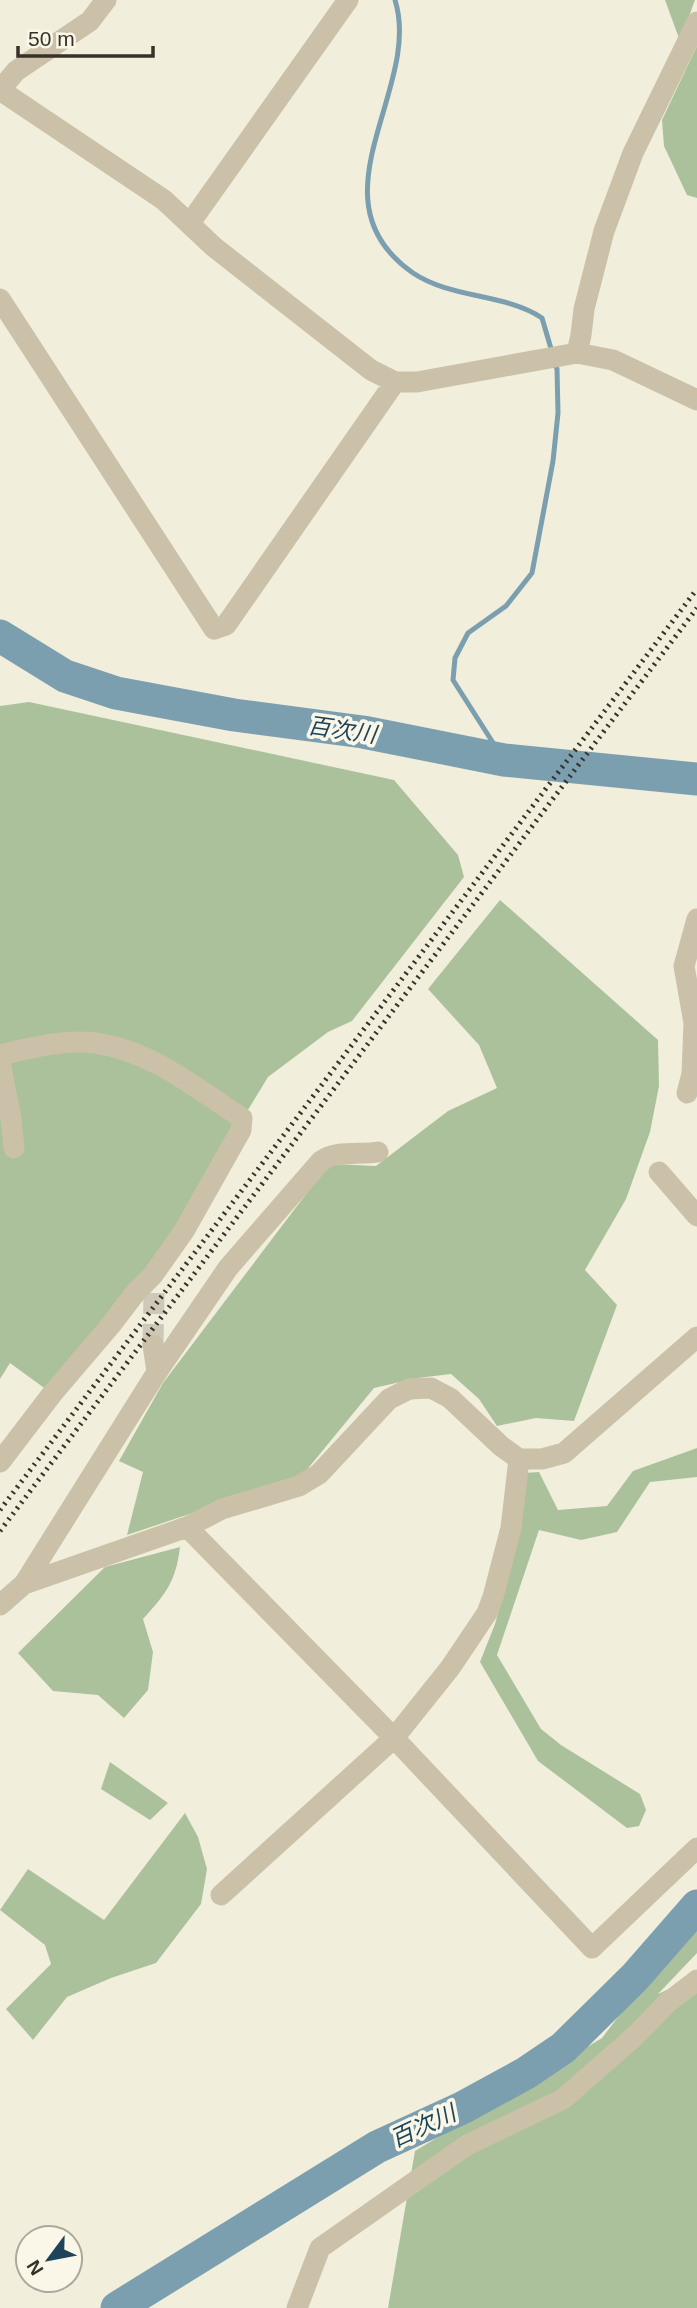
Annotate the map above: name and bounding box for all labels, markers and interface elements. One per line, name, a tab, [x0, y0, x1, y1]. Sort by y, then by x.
scale bar	[18, 14, 152, 58]
text: 50 m	[28, 27, 75, 50]
water label: 百次川	[306, 712, 381, 748]
water label: 百次川	[386, 2098, 462, 2152]
north arrow	[14, 2224, 84, 2294]
text: N	[22, 2256, 48, 2279]

